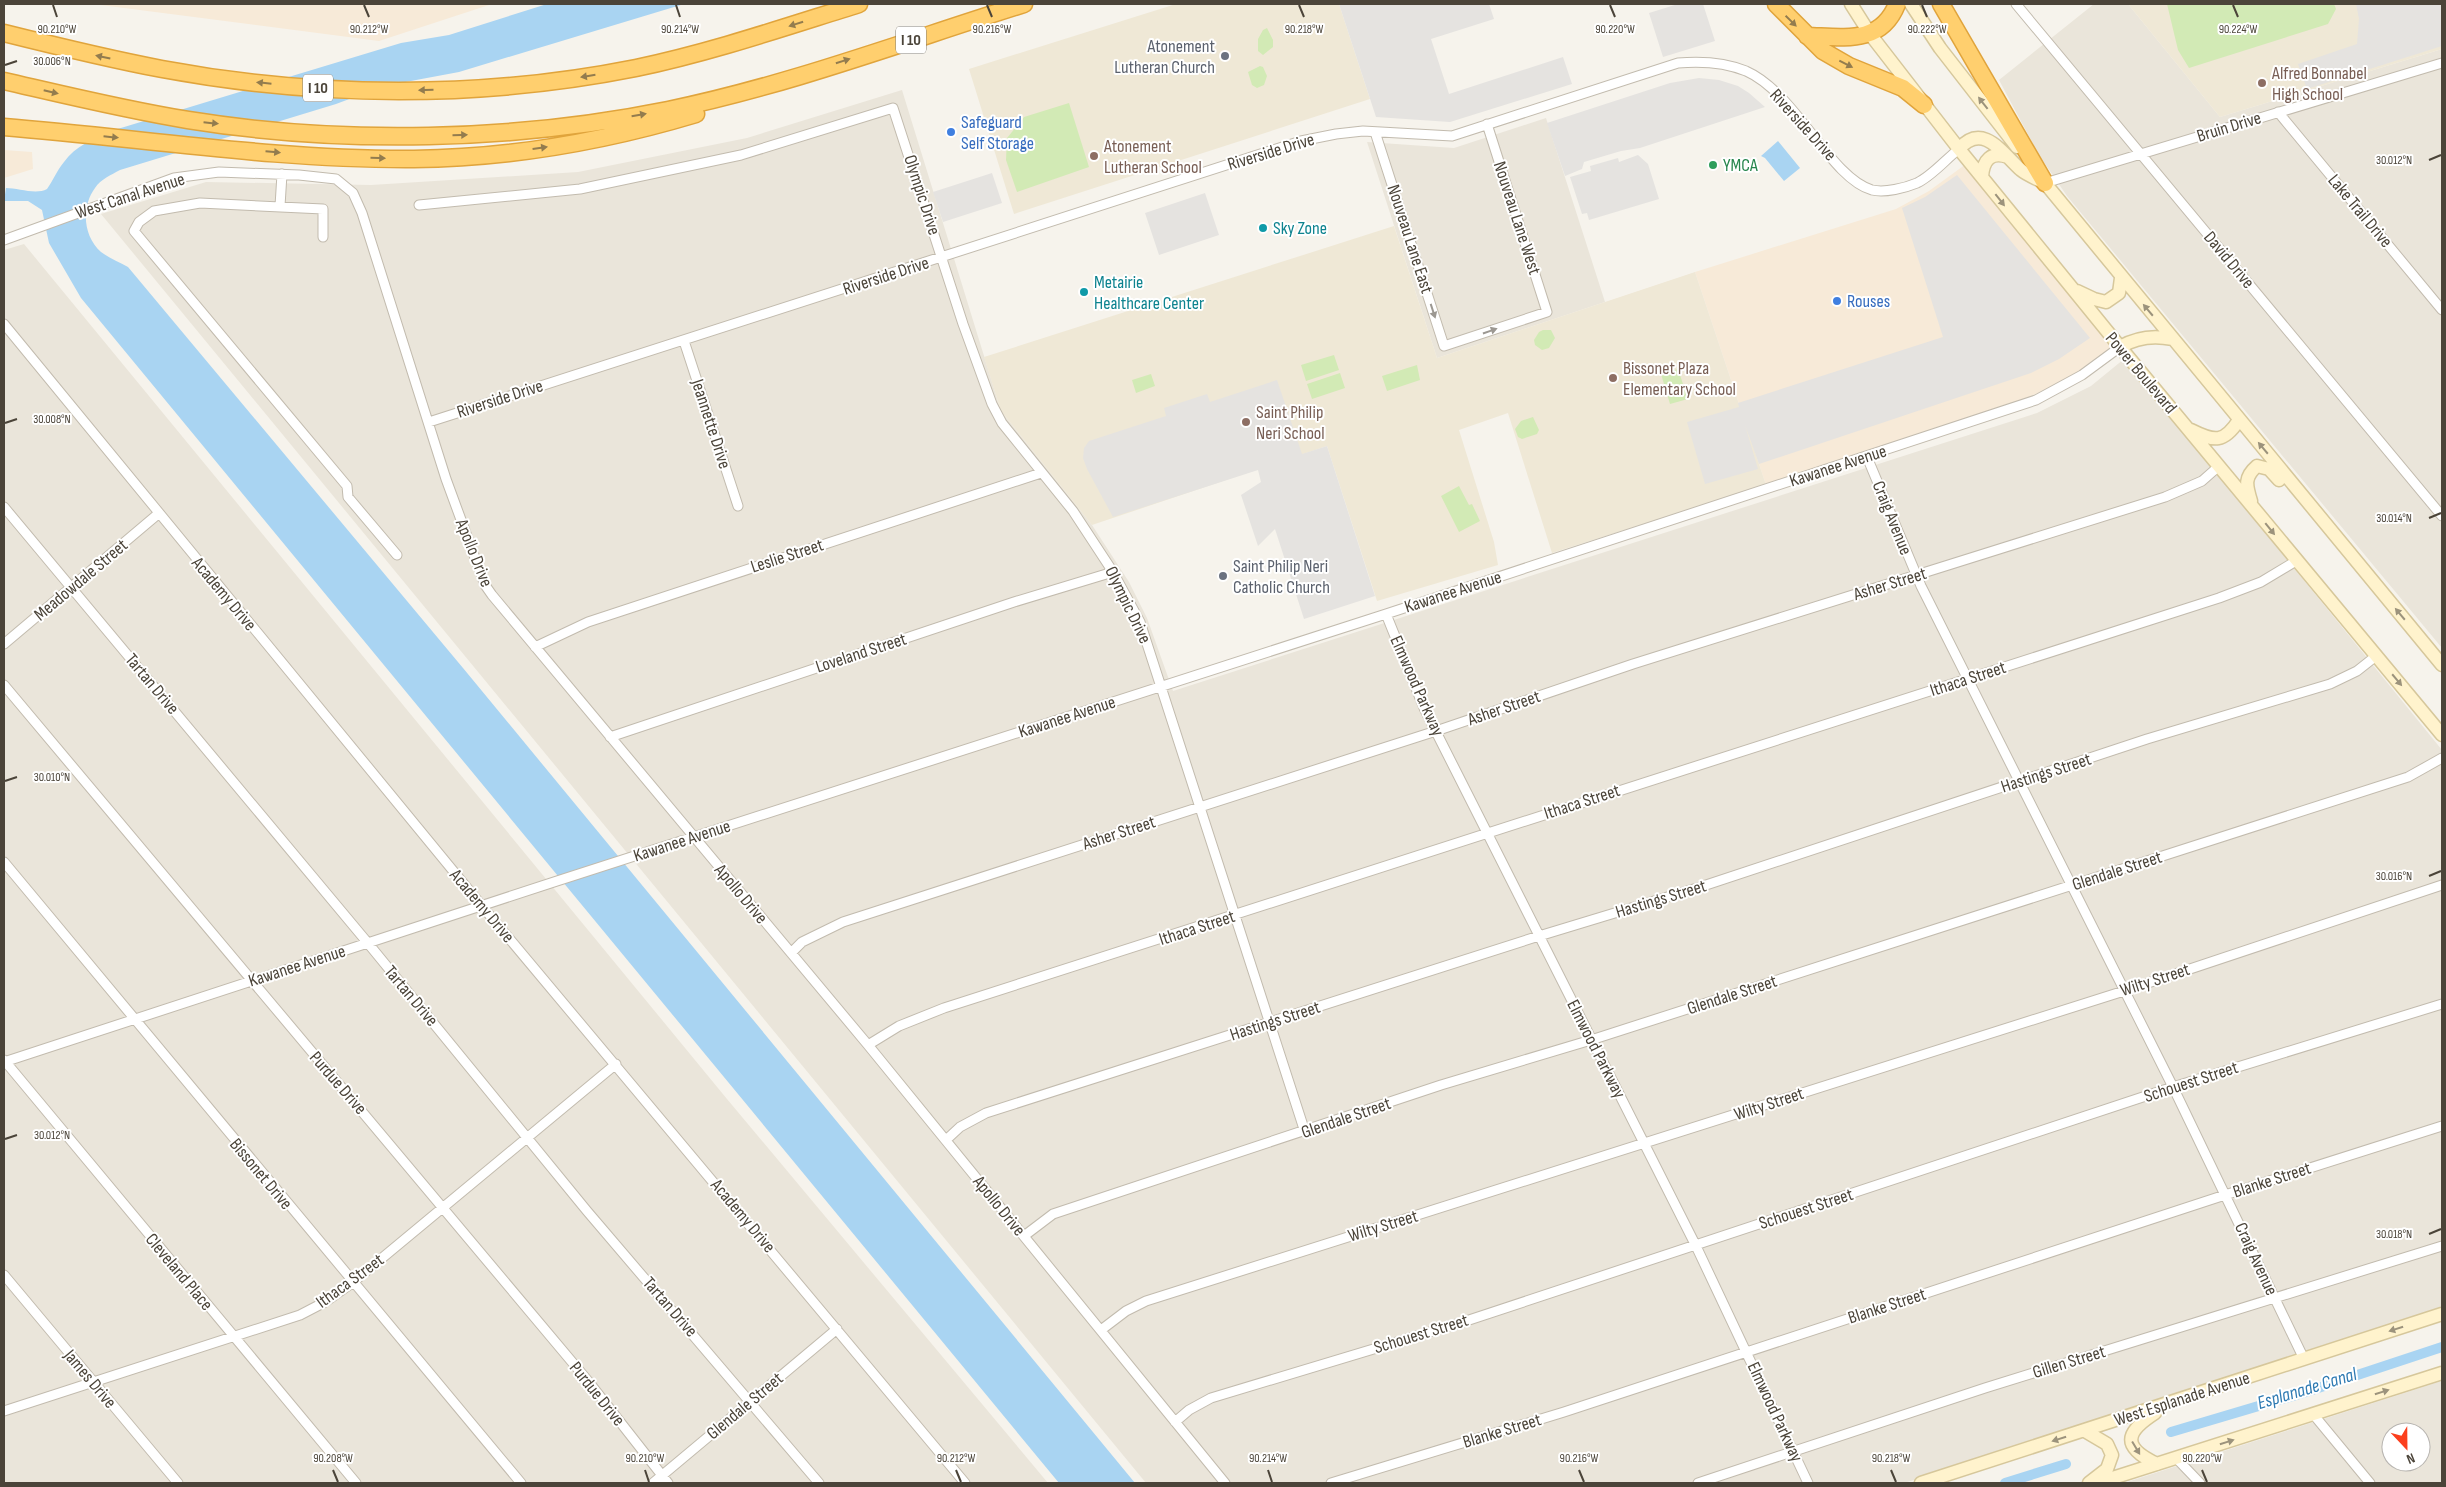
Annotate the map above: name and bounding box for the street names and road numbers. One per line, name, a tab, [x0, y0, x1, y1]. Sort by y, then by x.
road number: I 10	[896, 26, 926, 54]
road number: I 10	[303, 75, 333, 102]
street label: Riverside Drive	[1765, 85, 1841, 165]
street label: Bruin Drive	[2194, 107, 2264, 147]
street label: Riverside Drive	[1225, 129, 1317, 175]
street label: Olympic Drive	[899, 152, 945, 238]
street label: Nouveau Lane West	[1489, 159, 1545, 278]
street label: West Canal Avenue	[73, 168, 187, 224]
street label: Lake Trail Drive	[2323, 170, 2397, 252]
street label: Nouveau Lane East	[1383, 182, 1438, 296]
street label: David Drive	[2199, 227, 2259, 293]
street label: Riverside Drive	[840, 252, 932, 300]
street label: Power Boulevard	[2101, 328, 2181, 418]
street label: Riverside Drive	[454, 375, 546, 423]
street label: Jeannette Drive	[686, 376, 735, 471]
street label: Kawanee Avenue	[1787, 440, 1889, 492]
street label: Craig Avenue	[1868, 478, 1916, 558]
street label: Apollo Drive	[451, 515, 497, 590]
street label: Meadowdale Street	[30, 534, 132, 625]
street label: Leslie Street	[748, 534, 827, 578]
street label: Academy Drive	[187, 552, 261, 635]
street label: Olympic Drive	[1100, 563, 1156, 647]
street label: Asher Street	[1850, 563, 1929, 605]
street label: Kawanee Avenue	[1402, 566, 1504, 618]
street label: Loveland Street	[813, 628, 910, 678]
street label: Elmwood Parkway	[1386, 633, 1449, 739]
street label: Tartan Drive	[121, 649, 183, 719]
street label: Ithaca Street	[1927, 657, 2009, 701]
street label: Asher Street	[1464, 686, 1543, 730]
street label: Kawanee Avenue	[1016, 691, 1118, 743]
street label: Hastings Street	[1998, 748, 2094, 797]
street label: Ithaca Street	[1541, 780, 1623, 824]
street label: Asher Street	[1079, 811, 1158, 855]
street label: Kawanee Avenue	[631, 815, 733, 867]
street label: Glendale Street	[2069, 846, 2165, 895]
street label: Apollo Drive	[709, 859, 772, 928]
street label: Academy Drive	[445, 864, 519, 947]
street label: Hastings Street	[1613, 875, 1709, 923]
street label: Ithaca Street	[1156, 906, 1238, 950]
street label: Kawanee Avenue	[246, 940, 348, 992]
street label: Wilty Street	[2118, 959, 2193, 1001]
street label: Tartan Drive	[380, 961, 442, 1031]
street label: Glendale Street	[1684, 970, 1780, 1019]
street label: Hastings Street	[1227, 996, 1323, 1045]
street label: Elmwood Parkway	[1562, 996, 1630, 1102]
street label: Purdue Drive	[305, 1047, 371, 1119]
street label: Schouest Street	[2141, 1057, 2241, 1107]
street label: Wilty Street	[1732, 1083, 1807, 1125]
street label: Glendale Street	[1299, 1093, 1394, 1143]
street label: Bissonet Drive	[225, 1134, 297, 1214]
street label: Blanke Street	[2230, 1157, 2314, 1202]
street label: Apollo Drive	[968, 1171, 1030, 1240]
street label: Academy Drive	[706, 1174, 780, 1257]
street label: Schouest Street	[1756, 1184, 1856, 1234]
street label: Wilty Street	[1346, 1205, 1421, 1247]
street label: Craig Avenue	[2230, 1219, 2282, 1299]
street label: Cleveland Place	[141, 1229, 217, 1315]
street label: Ithaca Street	[312, 1249, 388, 1313]
street label: Tartan Drive	[638, 1273, 702, 1341]
street label: Blanke Street	[1845, 1283, 1929, 1328]
street label: Schouest Street	[1371, 1310, 1471, 1358]
street label: Gillen Street	[2030, 1341, 2108, 1383]
street label: James Drive	[59, 1345, 121, 1413]
street label: Purdue Drive	[565, 1358, 629, 1430]
street label: Elmwood Parkway	[1743, 1359, 1807, 1465]
street label: West Esplanade Avenue	[2112, 1367, 2252, 1431]
street label: Glendale Street	[703, 1368, 788, 1444]
street label: Blanke Street	[1460, 1409, 1544, 1453]

